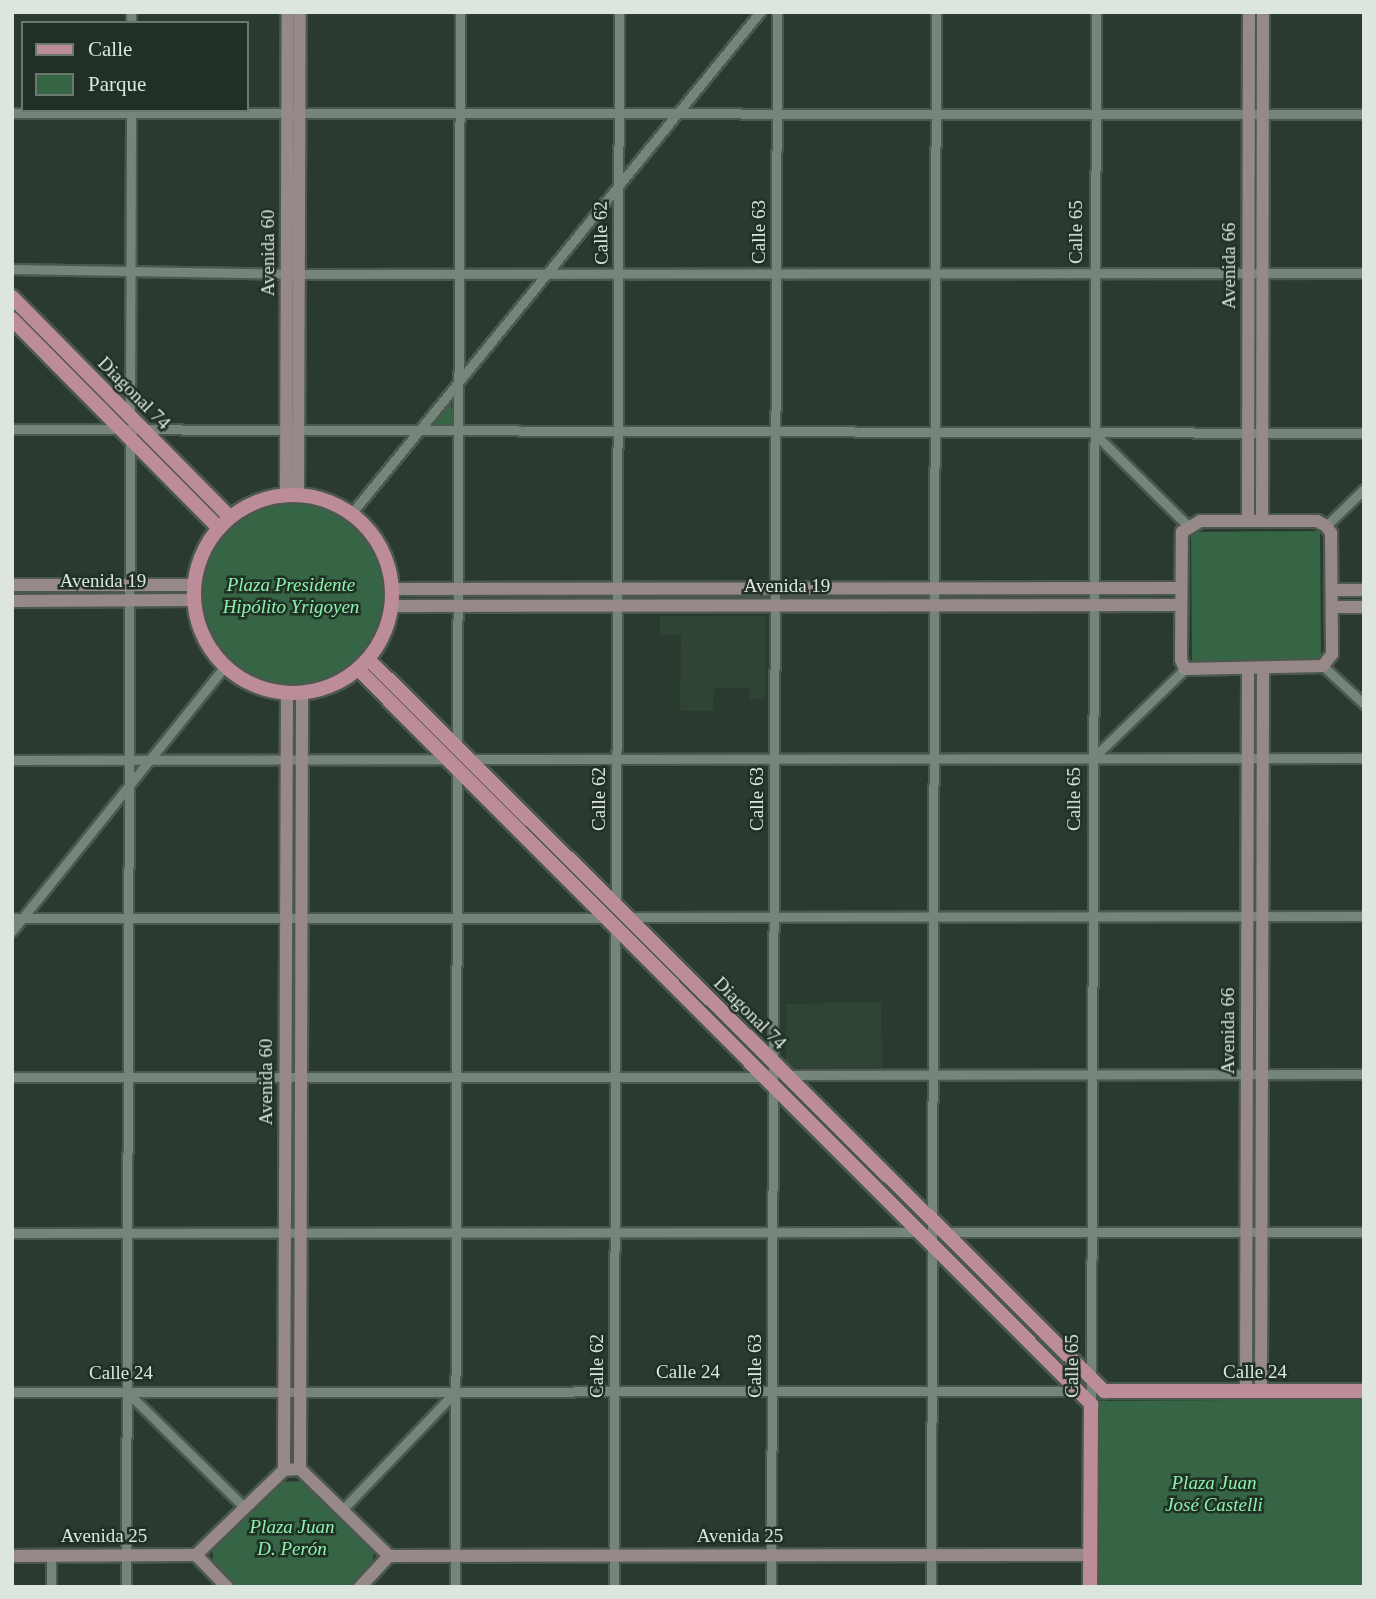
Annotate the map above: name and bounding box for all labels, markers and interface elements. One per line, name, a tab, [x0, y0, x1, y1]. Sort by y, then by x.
legend	[21, 21, 248, 112]
text: Calle	[88, 37, 132, 61]
text: Parque	[88, 72, 146, 96]
street label: Calle 63	[748, 200, 770, 264]
street label: Calle 65	[1065, 200, 1087, 264]
street label: Calle 62	[589, 201, 613, 265]
street label: Avenida 60	[257, 210, 279, 296]
street label: Avenida 66	[1218, 223, 1240, 309]
street label: Diagonal 74	[93, 352, 175, 434]
street label: Avenida 19	[60, 570, 146, 592]
park label: Plaza Presidente Hipólito Yrigoyen	[223, 574, 359, 618]
street label: Avenida 19	[744, 575, 830, 597]
street label: Calle 62	[588, 767, 610, 831]
street label: Calle 63	[746, 767, 768, 831]
street label: Calle 65	[1063, 767, 1085, 831]
street label: Diagonal 74	[709, 972, 791, 1054]
street label: Avenida 66	[1217, 988, 1239, 1074]
street label: Avenida 60	[255, 1039, 277, 1125]
street label: Calle 62	[586, 1334, 608, 1398]
street label: Calle 63	[744, 1334, 766, 1398]
street label: Calle 65	[1061, 1334, 1083, 1398]
street label: Calle 24	[656, 1361, 720, 1383]
street label: Calle 24	[1223, 1361, 1287, 1383]
street label: Calle 24	[89, 1362, 153, 1384]
park label: Plaza Juan José Castelli	[1165, 1472, 1263, 1516]
park label: Plaza Juan D. Perón	[250, 1516, 334, 1560]
street label: Avenida 25	[61, 1525, 147, 1547]
street label: Avenida 25	[697, 1525, 783, 1547]

